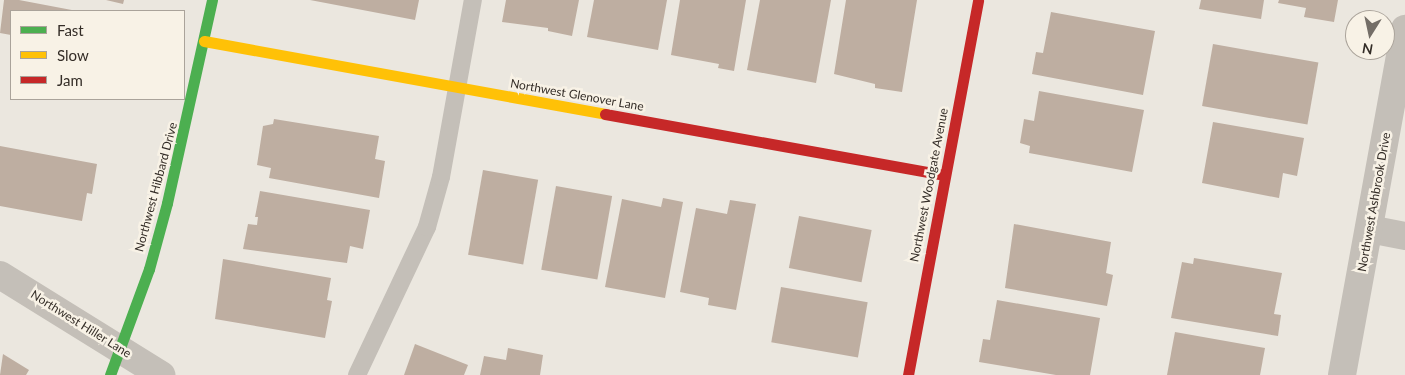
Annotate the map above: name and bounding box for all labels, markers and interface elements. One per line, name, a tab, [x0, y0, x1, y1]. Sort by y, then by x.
legend	[10, 10, 185, 100]
north arrow	[1345, 10, 1395, 60]
text: Fast	[57, 21, 84, 39]
text: N	[1361, 40, 1374, 59]
text: Slow	[57, 46, 89, 64]
text: Jam	[57, 71, 83, 89]
street label: Northwest Glenover Lane	[509, 76, 645, 114]
street label: Northwest Woodgate Avenue	[907, 107, 951, 263]
street label: Northwest Hibbard Drive	[132, 121, 180, 253]
street label: Northwest Ashbrook Drive	[1355, 131, 1393, 273]
street label: Northwest Hiller Lane	[28, 287, 134, 361]

